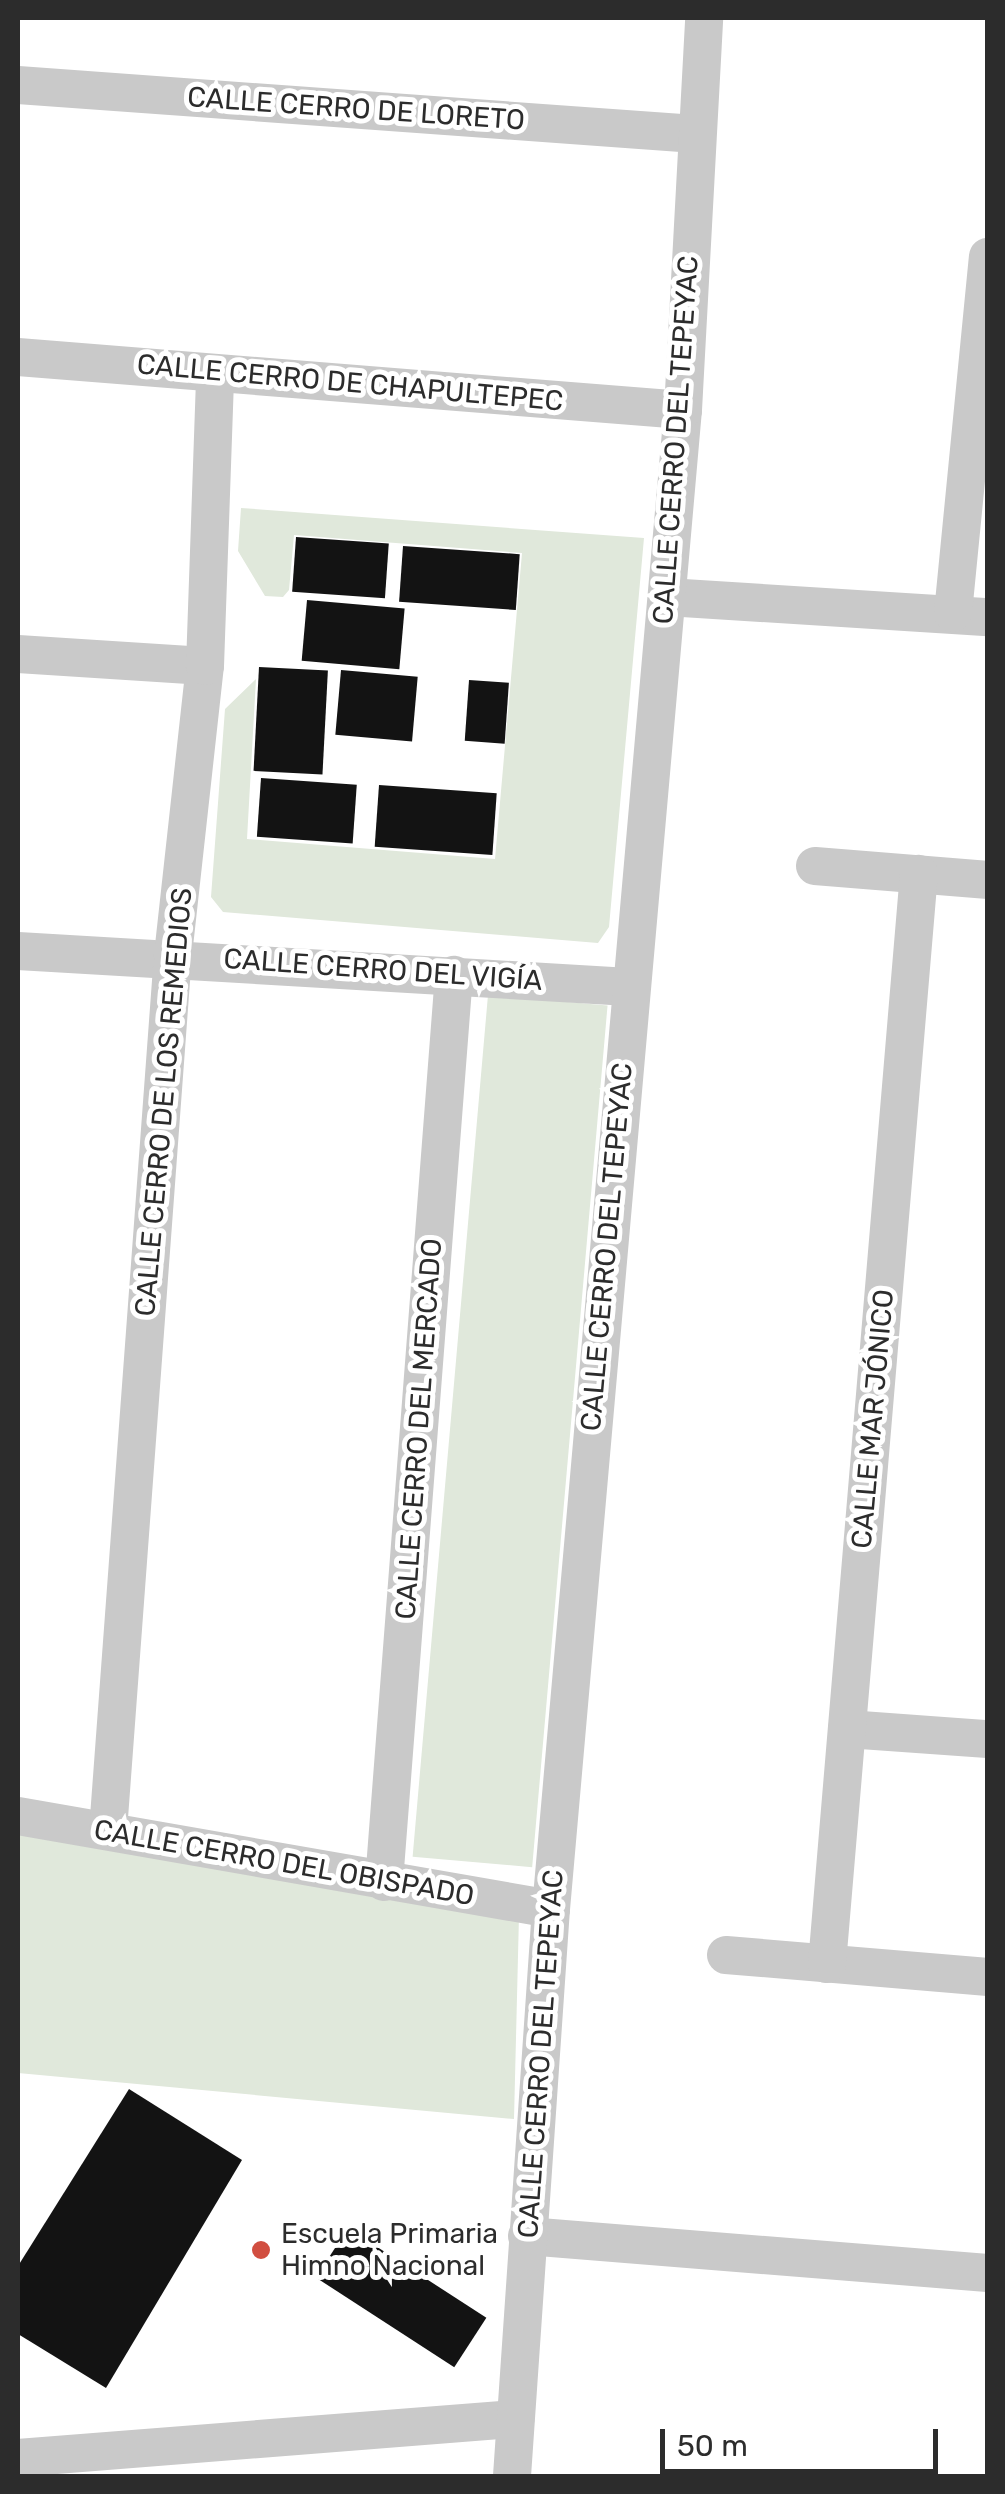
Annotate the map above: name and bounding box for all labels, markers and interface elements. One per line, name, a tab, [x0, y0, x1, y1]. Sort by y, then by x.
street label: CALLE CERRO DE LORETO	[186, 80, 526, 138]
street label: CALLE CERRO DEL TEPEYAC	[646, 254, 706, 626]
street label: CALLE CERRO DE CHAPULTEPEC	[135, 348, 565, 418]
street label: CALLE CERRO DE LOS REMEDIOS	[129, 886, 199, 1318]
street label: CALLE CERRO DEL VIGÍA	[222, 942, 544, 998]
street label: CALLE CERRO DEL TEPEYAC	[574, 1061, 640, 1433]
street label: CALLE CERRO DEL MERCADO	[389, 1237, 449, 1621]
street label: CALLE MAR JÓNICO	[845, 1288, 901, 1550]
street label: CALLE CERRO DEL OBISPADO	[91, 1813, 477, 1913]
street label: CALLE CERRO DEL TEPEYAC	[511, 1868, 571, 2240]
place label: Escuela Primaria Himno Nacional	[281, 2217, 498, 2283]
marker: Escuela Primaria Himno Nacional	[250, 2239, 272, 2261]
scale bar	[665, 2409, 942, 2471]
text: 50 m	[677, 2428, 748, 2464]

